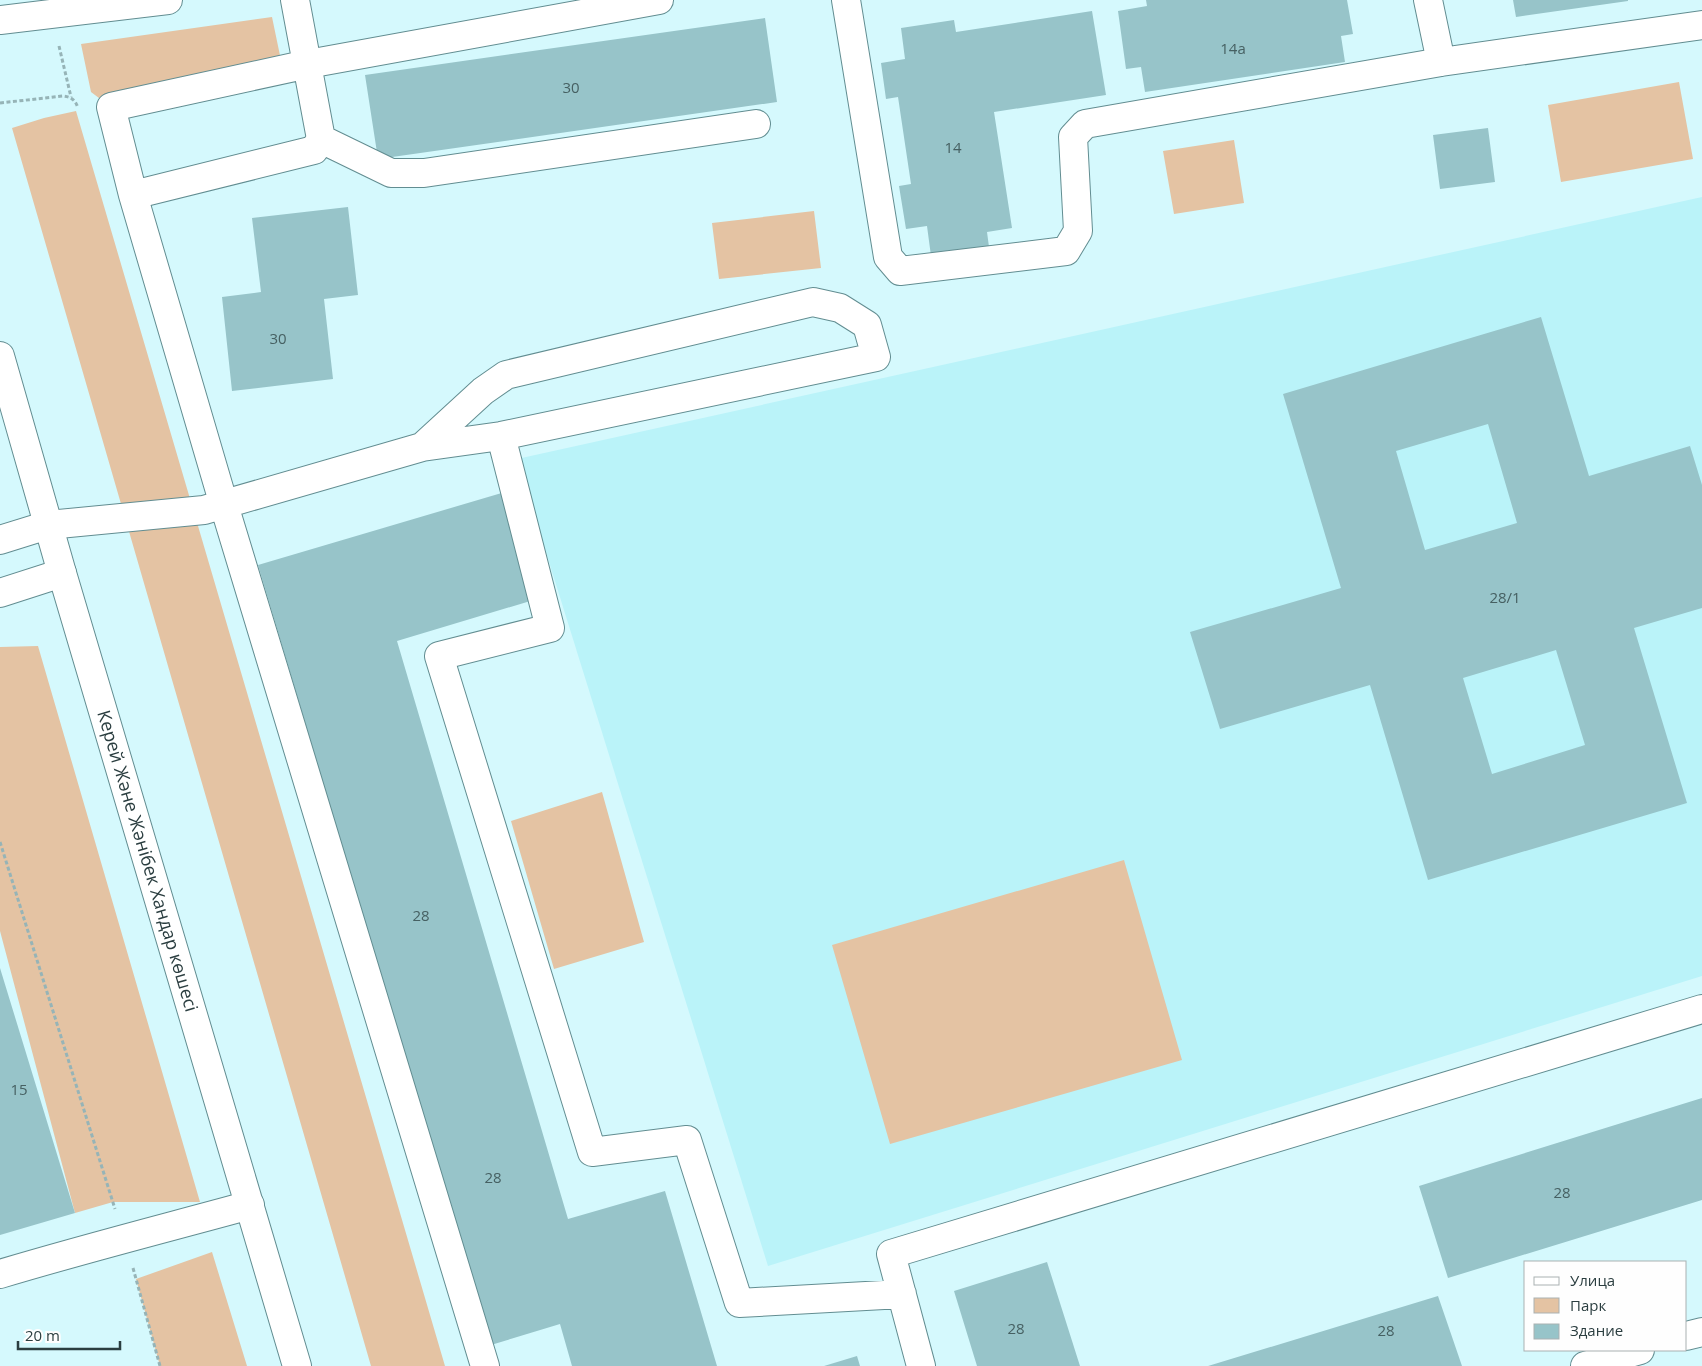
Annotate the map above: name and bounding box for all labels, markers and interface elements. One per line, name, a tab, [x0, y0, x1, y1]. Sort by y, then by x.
house number: 14а	[1220, 38, 1246, 58]
house number: 30	[562, 77, 580, 97]
house number: 14	[944, 137, 962, 157]
house number: 30	[269, 328, 287, 348]
house number: 28/1	[1489, 587, 1521, 607]
street label: Керей Және Жәнібек Хандар көшесі	[92, 707, 204, 1014]
house number: 28	[412, 905, 430, 925]
house number: 15	[10, 1079, 28, 1099]
house number: 28	[484, 1167, 502, 1187]
house number: 28	[1553, 1182, 1571, 1202]
legend	[1524, 1261, 1687, 1351]
text: Улица	[1570, 1270, 1615, 1290]
text: Парк	[1570, 1295, 1606, 1315]
scale bar	[18, 1318, 120, 1350]
house number: 28	[1007, 1318, 1025, 1338]
house number: 28	[1377, 1320, 1395, 1340]
text: Здание	[1570, 1320, 1623, 1340]
text: 20 m	[25, 1325, 60, 1345]

